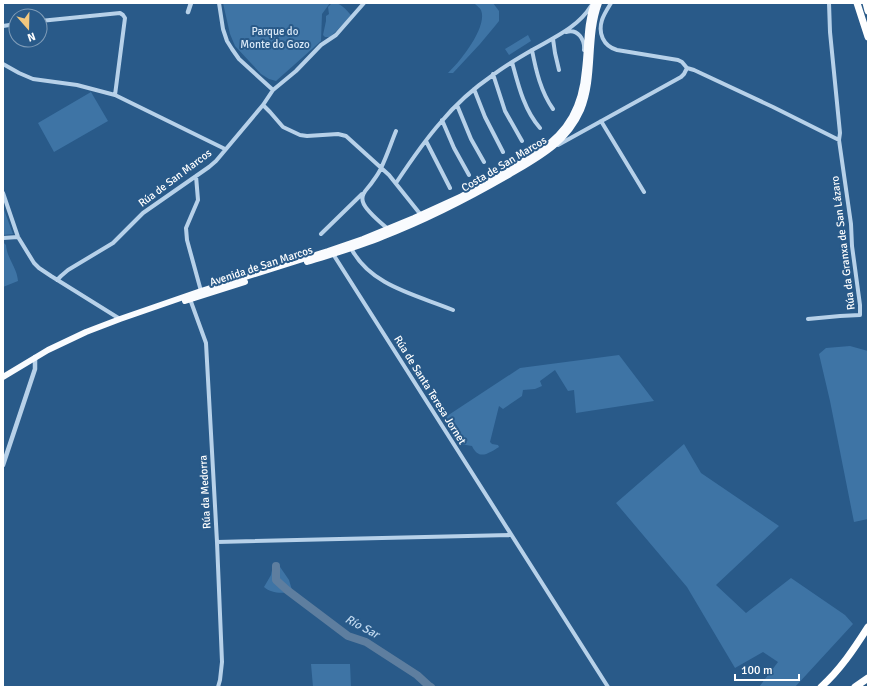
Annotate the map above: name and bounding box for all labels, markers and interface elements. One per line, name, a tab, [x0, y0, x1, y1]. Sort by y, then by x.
north arrow	[8, 8, 48, 48]
park label: Parque do Monte do Gozo	[240, 25, 310, 51]
text: N	[25, 30, 37, 44]
street label: Costa de San Marcos	[459, 133, 549, 194]
street label: Rúa de San Marcos	[136, 146, 214, 210]
street label: Rúa da Granxa de San Lázaro	[828, 175, 858, 311]
street label: Avenida de San Marcos	[208, 243, 314, 289]
street label: Rúa de Santa Teresa Jornet	[391, 333, 469, 447]
street label: Rúa da Medorra	[197, 454, 213, 529]
water label: Río Sar	[342, 612, 383, 643]
scale bar	[735, 656, 799, 682]
text: 100 m	[741, 663, 773, 678]

